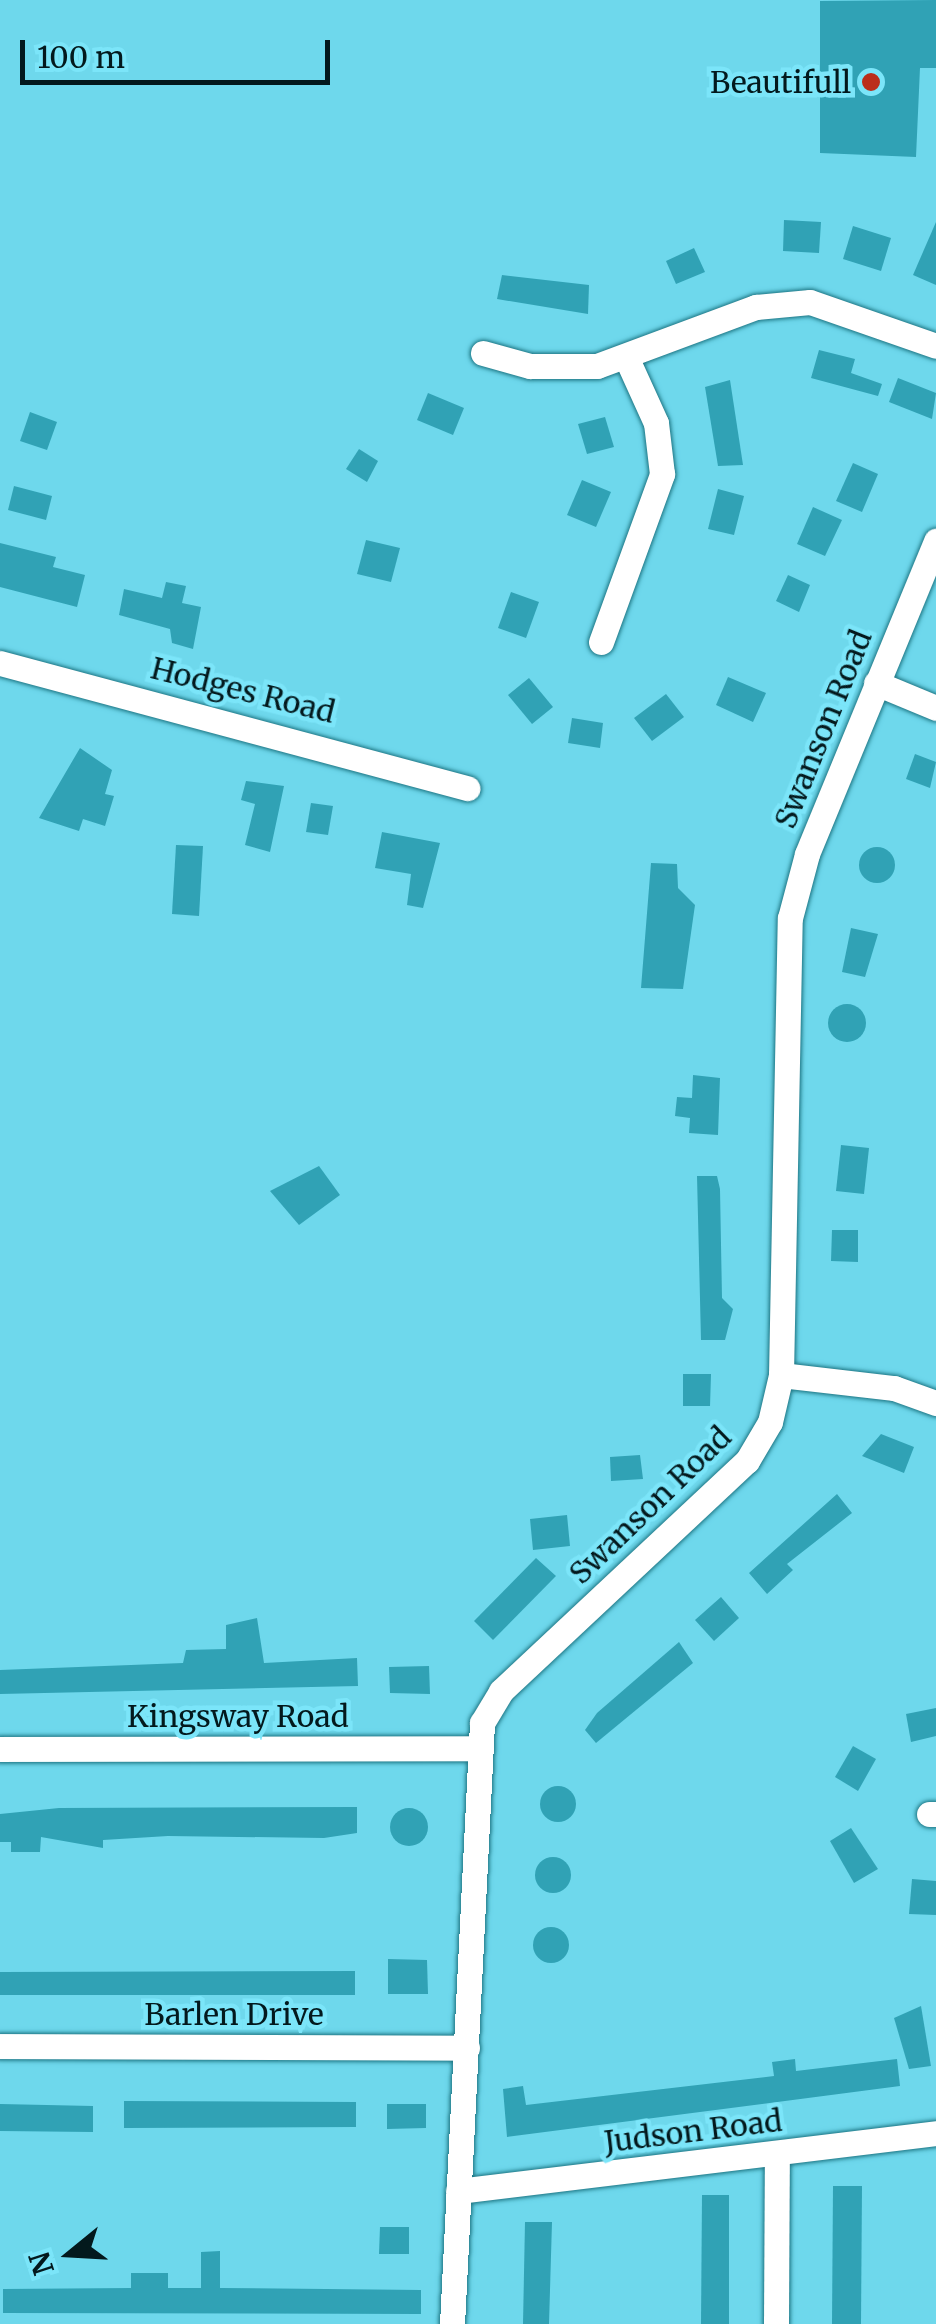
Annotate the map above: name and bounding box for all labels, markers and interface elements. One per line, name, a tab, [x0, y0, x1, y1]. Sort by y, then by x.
scale bar	[25, 20, 335, 82]
text: 100 m	[37, 38, 125, 76]
place label: Beautifull	[710, 64, 851, 100]
marker: Beautifull	[860, 71, 882, 93]
street label: Swanson Road	[767, 625, 879, 833]
street label: Hodges Road	[147, 650, 339, 730]
street label: Swanson Road	[562, 1419, 738, 1591]
street label: Kingsway Road	[127, 1698, 349, 1734]
street label: Barlen Drive	[144, 1996, 324, 2032]
street label: Judson Road	[602, 2102, 784, 2160]
north arrow	[20, 2204, 120, 2304]
text: N	[21, 2247, 62, 2279]

